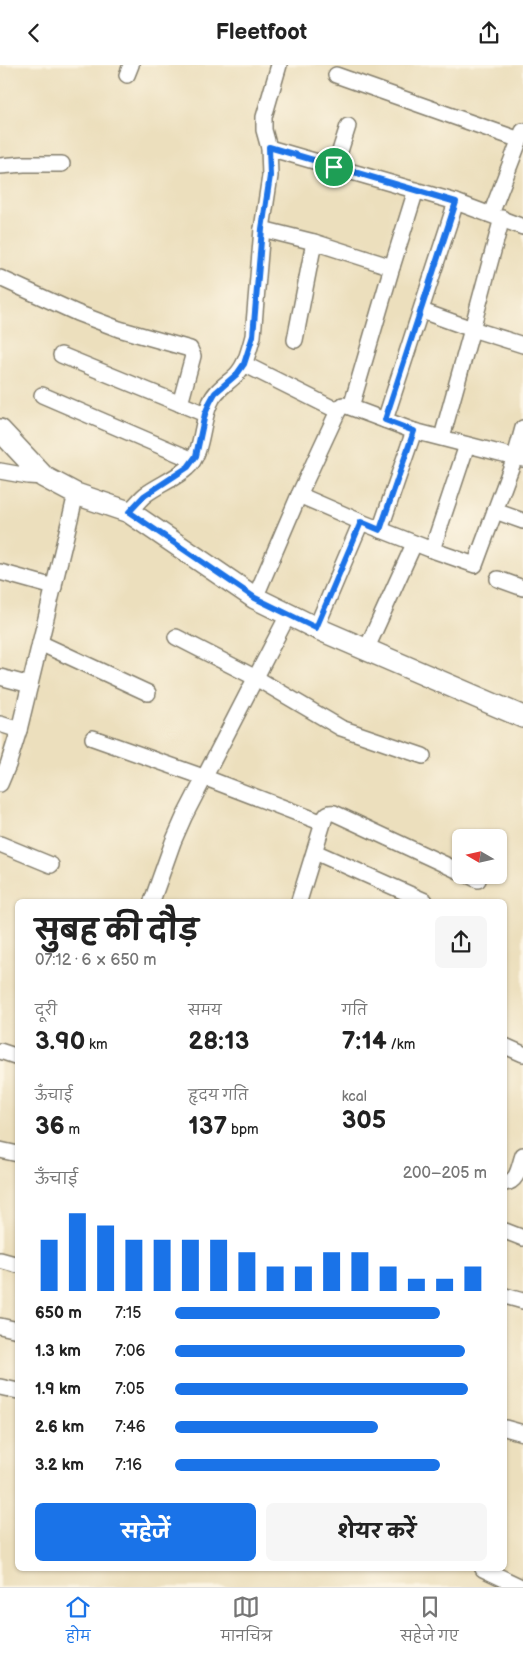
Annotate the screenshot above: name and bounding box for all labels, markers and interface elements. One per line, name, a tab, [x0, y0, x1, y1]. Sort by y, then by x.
icon: back	[20, 19, 48, 47]
text: Fleetfoot	[216, 19, 307, 46]
icon: share	[475, 19, 503, 47]
pin	[313, 146, 355, 188]
icon: arrive	[320, 153, 348, 181]
north arrow	[452, 829, 508, 884]
map controls	[452, 829, 507, 884]
text: सुबह की दौड़	[35, 915, 198, 948]
button: share	[435, 916, 487, 968]
text: 07:12 · 6 × 650 m	[35, 951, 157, 970]
text: दूरी	[35, 1002, 57, 1019]
text: समय	[188, 1002, 222, 1019]
text: गति	[342, 1002, 367, 1019]
text: 3.90	[35, 1026, 85, 1057]
text: 28:13	[188, 1026, 249, 1057]
text: 7:14	[342, 1026, 387, 1057]
text: km	[85, 1036, 108, 1053]
text: /km	[387, 1036, 415, 1053]
text: ऊँचाई	[35, 1087, 73, 1104]
text: हृदय गति	[188, 1087, 248, 1104]
text: kcal	[342, 1088, 367, 1105]
text: 305	[342, 1105, 386, 1136]
text: 36	[35, 1111, 65, 1142]
text: 137	[188, 1111, 227, 1142]
text: m	[65, 1121, 80, 1138]
text: bpm	[227, 1121, 259, 1138]
text: 200–205 m	[403, 1164, 487, 1183]
text: ऊँचाई	[35, 1170, 78, 1189]
text: 650 m	[35, 1304, 82, 1323]
text: 7:15	[115, 1304, 141, 1323]
text: 1.3 km	[35, 1342, 81, 1361]
text: 7:06	[115, 1342, 145, 1361]
text: 1.9 km	[35, 1380, 81, 1399]
text: 7:05	[115, 1380, 145, 1399]
text: 2.6 km	[35, 1418, 84, 1437]
text: 7:46	[115, 1418, 146, 1437]
text: 3.2 km	[35, 1456, 84, 1475]
text: 7:16	[115, 1456, 142, 1475]
button: सहेजें	[35, 1503, 256, 1561]
button: शेयर करें	[266, 1503, 487, 1561]
tab: होम	[64, 1593, 92, 1652]
tab: मानचित्र	[221, 1593, 272, 1652]
tab: सहेजे गए	[400, 1593, 459, 1652]

